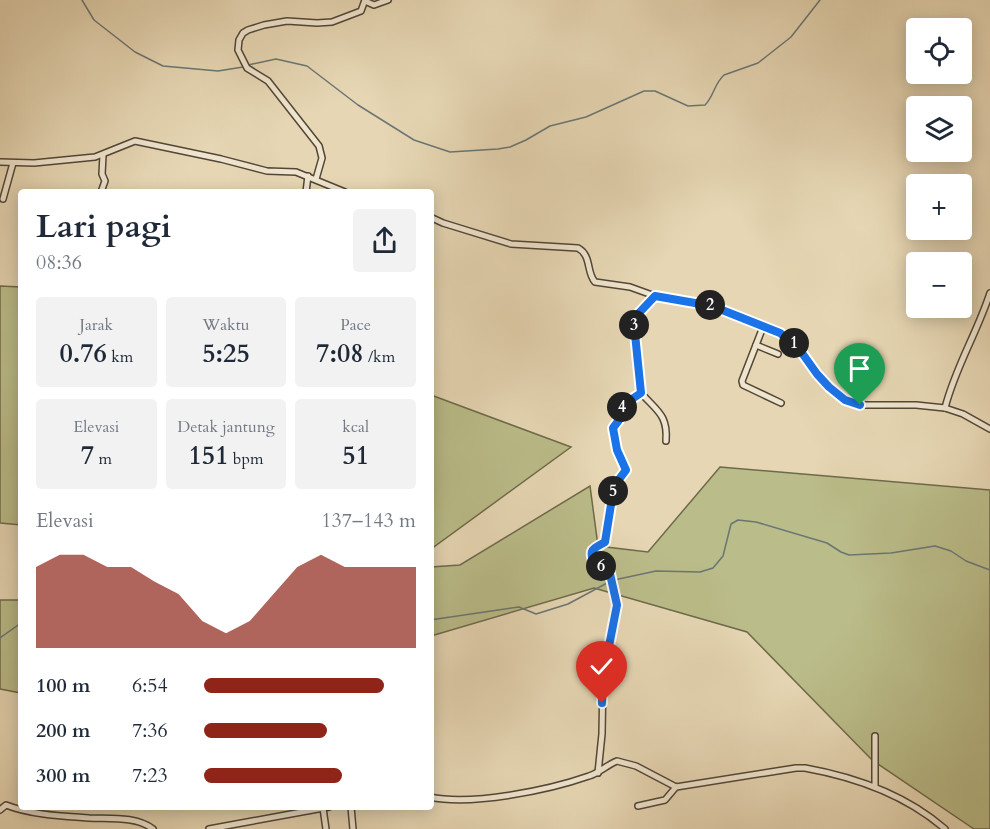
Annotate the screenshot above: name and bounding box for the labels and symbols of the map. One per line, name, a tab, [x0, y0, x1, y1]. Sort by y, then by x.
pin: 2	[695, 290, 725, 320]
pin: 3	[619, 310, 649, 340]
pin: 1	[779, 328, 809, 358]
pin	[834, 343, 885, 405]
pin: 4	[607, 392, 637, 422]
pin: 5	[598, 476, 628, 506]
pin: 6	[586, 551, 616, 581]
pin	[576, 641, 627, 703]

